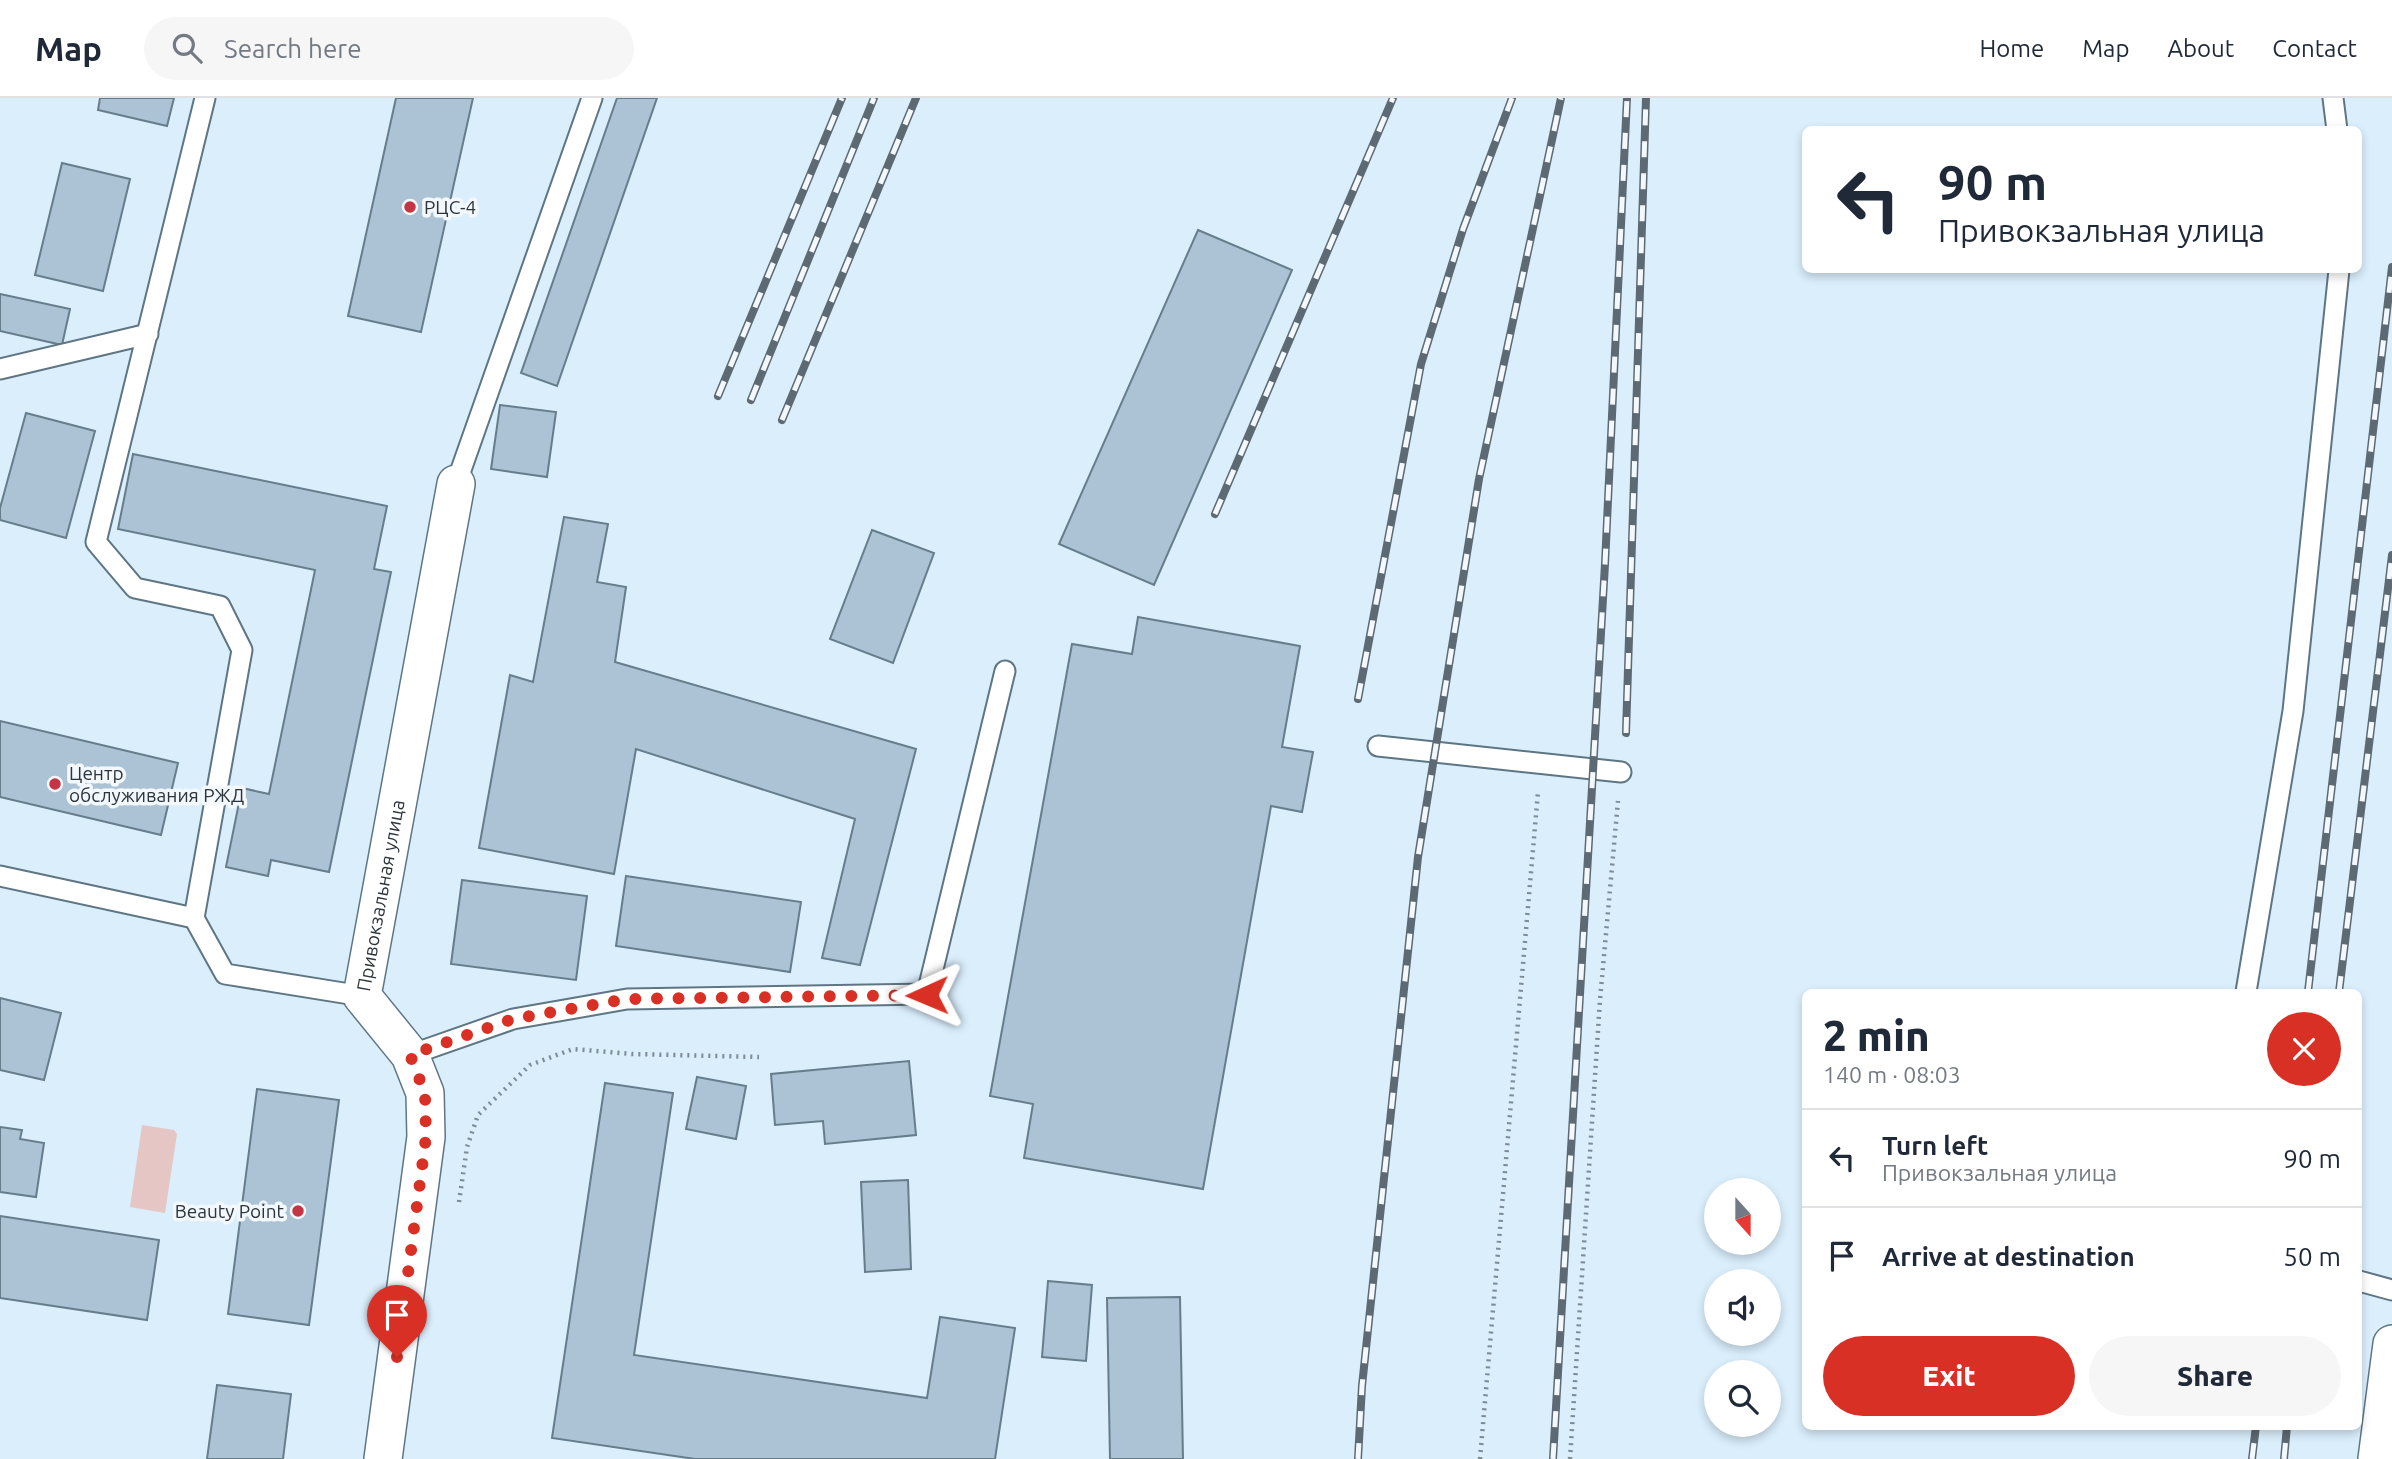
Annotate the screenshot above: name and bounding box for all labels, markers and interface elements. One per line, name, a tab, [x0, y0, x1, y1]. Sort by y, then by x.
search box	[144, 17, 634, 80]
icon: search	[168, 29, 206, 67]
text: Map	[35, 30, 102, 67]
text: Search here	[224, 34, 362, 63]
text: Home	[1979, 35, 2044, 62]
text: Map	[2082, 35, 2129, 62]
text: About	[2167, 35, 2234, 62]
text: Contact	[2272, 35, 2357, 62]
icon: left	[1823, 154, 1914, 245]
text: 90 m	[1938, 154, 2047, 209]
place label: РЦС-4	[424, 196, 476, 218]
marker: РЦС-4	[402, 199, 418, 215]
text: Привокзальная улица	[1938, 212, 2265, 248]
place label: Центр обслуживания РЖД	[69, 762, 244, 806]
marker: Центр обслуживания РЖД	[47, 776, 63, 792]
street label: Привокзальная улица	[352, 798, 409, 993]
position arrow	[890, 958, 964, 1032]
text: 2 min	[1823, 1012, 1930, 1059]
button: close	[2267, 1012, 2341, 1086]
text: 140 m · 08:03	[1823, 1062, 1961, 1087]
text: Turn left	[1882, 1131, 1988, 1160]
icon: left	[1823, 1139, 1861, 1177]
text: 90 m	[2283, 1144, 2341, 1173]
text: Привокзальная улица	[1882, 1160, 2117, 1185]
north arrow	[1704, 1178, 1782, 1255]
map controls	[1704, 1178, 1781, 1437]
place label: Beauty Point	[175, 1200, 285, 1222]
marker: Beauty Point	[290, 1203, 306, 1219]
icon: arrive	[1823, 1237, 1861, 1275]
text: Arrive at destination	[1882, 1242, 2135, 1271]
text: 50 m	[2283, 1242, 2341, 1271]
button: sound	[1704, 1269, 1781, 1346]
pin	[367, 1285, 427, 1357]
icon: arrive	[378, 1296, 416, 1334]
button: Exit	[1823, 1336, 2075, 1416]
button: Share	[2089, 1336, 2341, 1416]
button: search	[1704, 1360, 1781, 1437]

